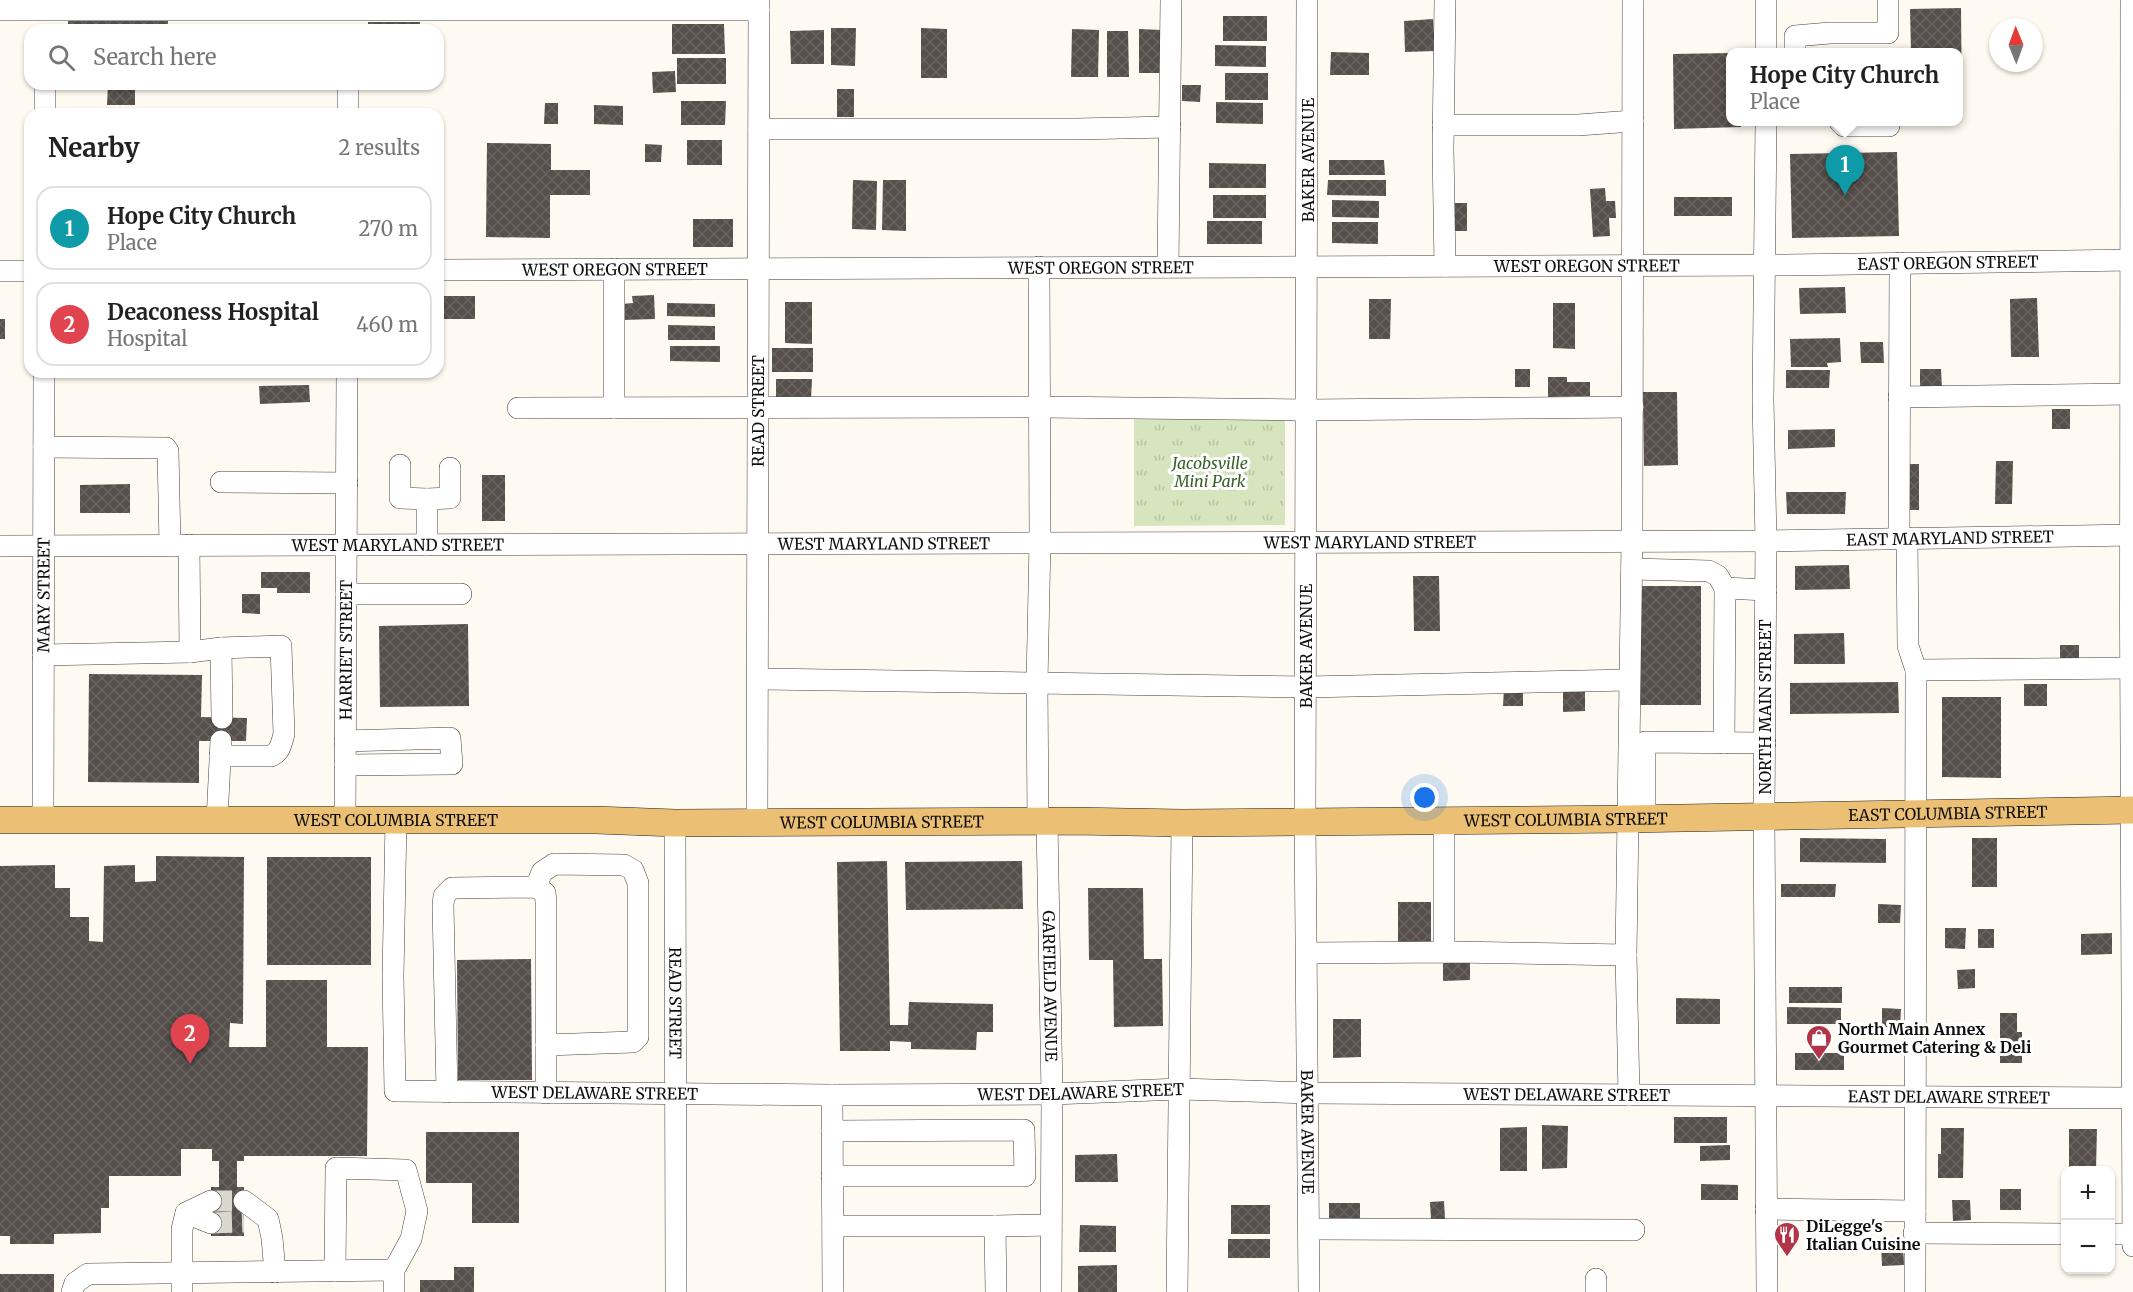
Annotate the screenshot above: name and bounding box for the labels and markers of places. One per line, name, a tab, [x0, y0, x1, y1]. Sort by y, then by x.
pin: 1	[1826, 146, 1864, 195]
pin: 2	[170, 1014, 210, 1064]
place label: North Main Annex Gourmet Catering & Deli	[1838, 1019, 2032, 1057]
shop icon: North Main Annex Gourmet Catering & Deli	[1804, 1023, 1834, 1061]
place label: DiLegge's Italian Cuisine	[1806, 1216, 1921, 1254]
restaurant icon: DiLegge's Italian Cuisine	[1772, 1220, 1802, 1258]

